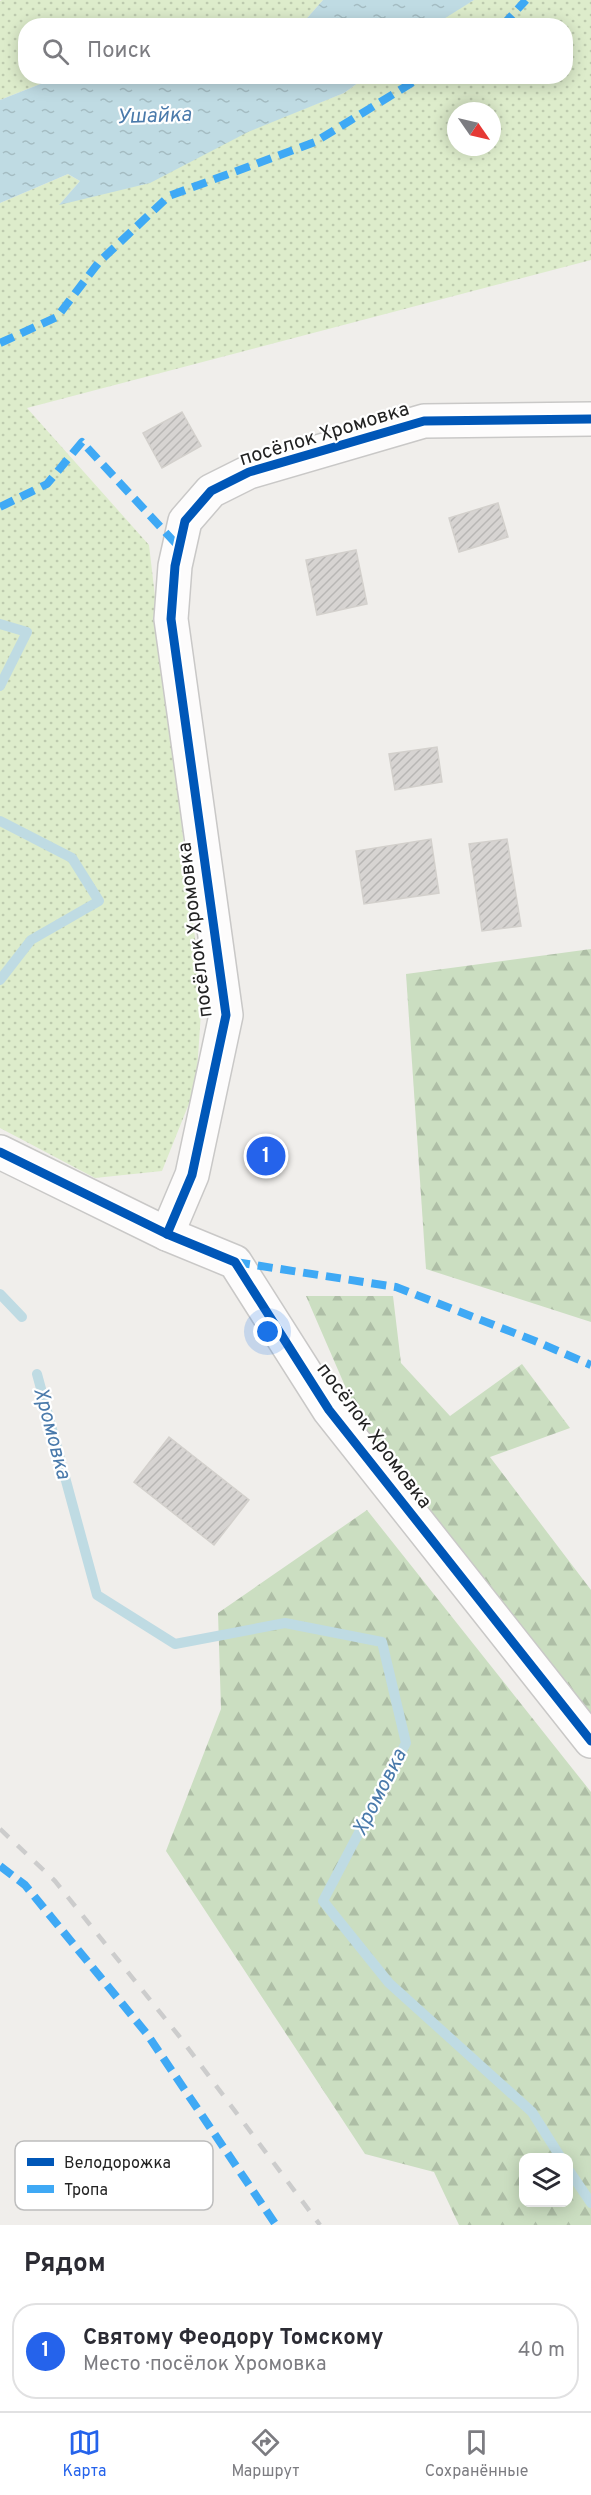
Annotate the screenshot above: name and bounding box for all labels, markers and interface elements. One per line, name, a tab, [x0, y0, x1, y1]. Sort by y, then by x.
search box	[18, 18, 573, 84]
icon: search	[39, 35, 72, 68]
text: Поиск	[87, 38, 151, 65]
water label: Ушайка	[116, 102, 192, 131]
north arrow	[447, 102, 501, 156]
street label: посёлок Хромовка	[236, 397, 413, 473]
street label: посёлок Хромовка	[172, 841, 220, 1019]
pin: 1	[246, 1134, 286, 1178]
your location	[253, 1317, 282, 1346]
street label: посёлок Хромовка	[310, 1358, 437, 1514]
water label: Хромовка	[26, 1385, 77, 1482]
water label: Хромовка	[347, 1745, 414, 1841]
legend	[15, 2141, 213, 2210]
map controls	[519, 2153, 573, 2207]
button: layers	[519, 2153, 573, 2207]
text: Велодорожка	[64, 2154, 171, 2174]
text: Тропа	[64, 2181, 108, 2201]
text: Рядом	[24, 2248, 106, 2281]
text: Святому Феодору Томскому	[83, 2325, 383, 2352]
text: 1	[42, 2338, 50, 2364]
text: 40 m	[518, 2338, 565, 2364]
text: Место · посёлок Хромовка	[83, 2352, 326, 2378]
tab: Карта	[63, 2426, 106, 2482]
tab: Маршрут	[231, 2426, 300, 2482]
tab: Сохранённые	[425, 2426, 528, 2482]

